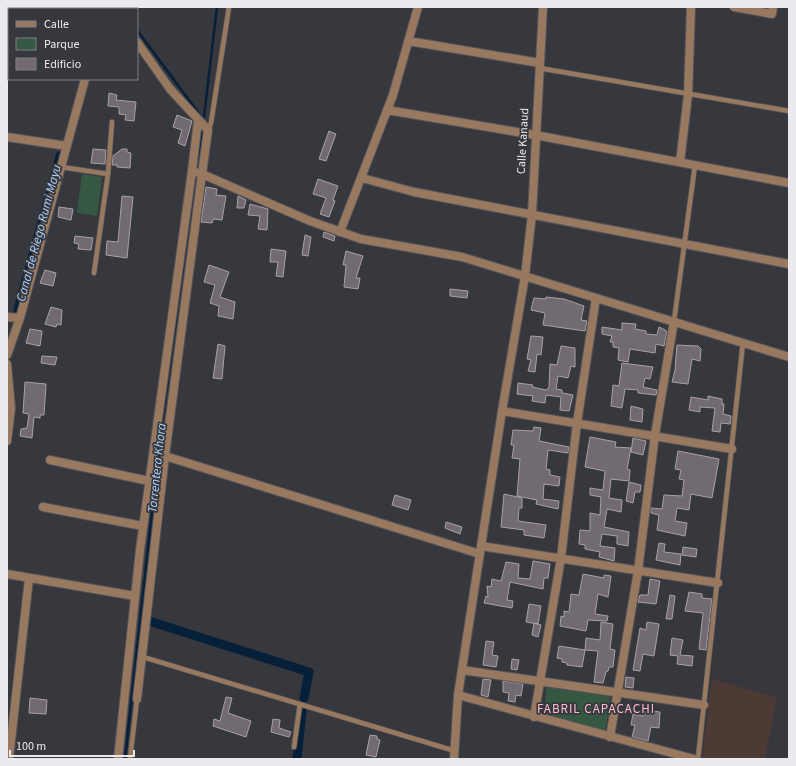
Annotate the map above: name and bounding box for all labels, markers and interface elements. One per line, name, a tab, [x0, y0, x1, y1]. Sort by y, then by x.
legend	[8, 8, 138, 80]
text: Calle	[44, 16, 69, 33]
text: Parque	[44, 36, 80, 53]
text: Edificio	[44, 56, 81, 73]
street label: Calle Kanaud	[513, 108, 533, 174]
water label: Canal de Riego Rumi Mayu	[12, 162, 66, 303]
water label: Torrentera Khora	[143, 422, 171, 514]
district label: FABRIL CAPACACHI	[537, 700, 655, 718]
scale bar	[10, 732, 134, 758]
text: 100 m	[16, 738, 46, 755]

